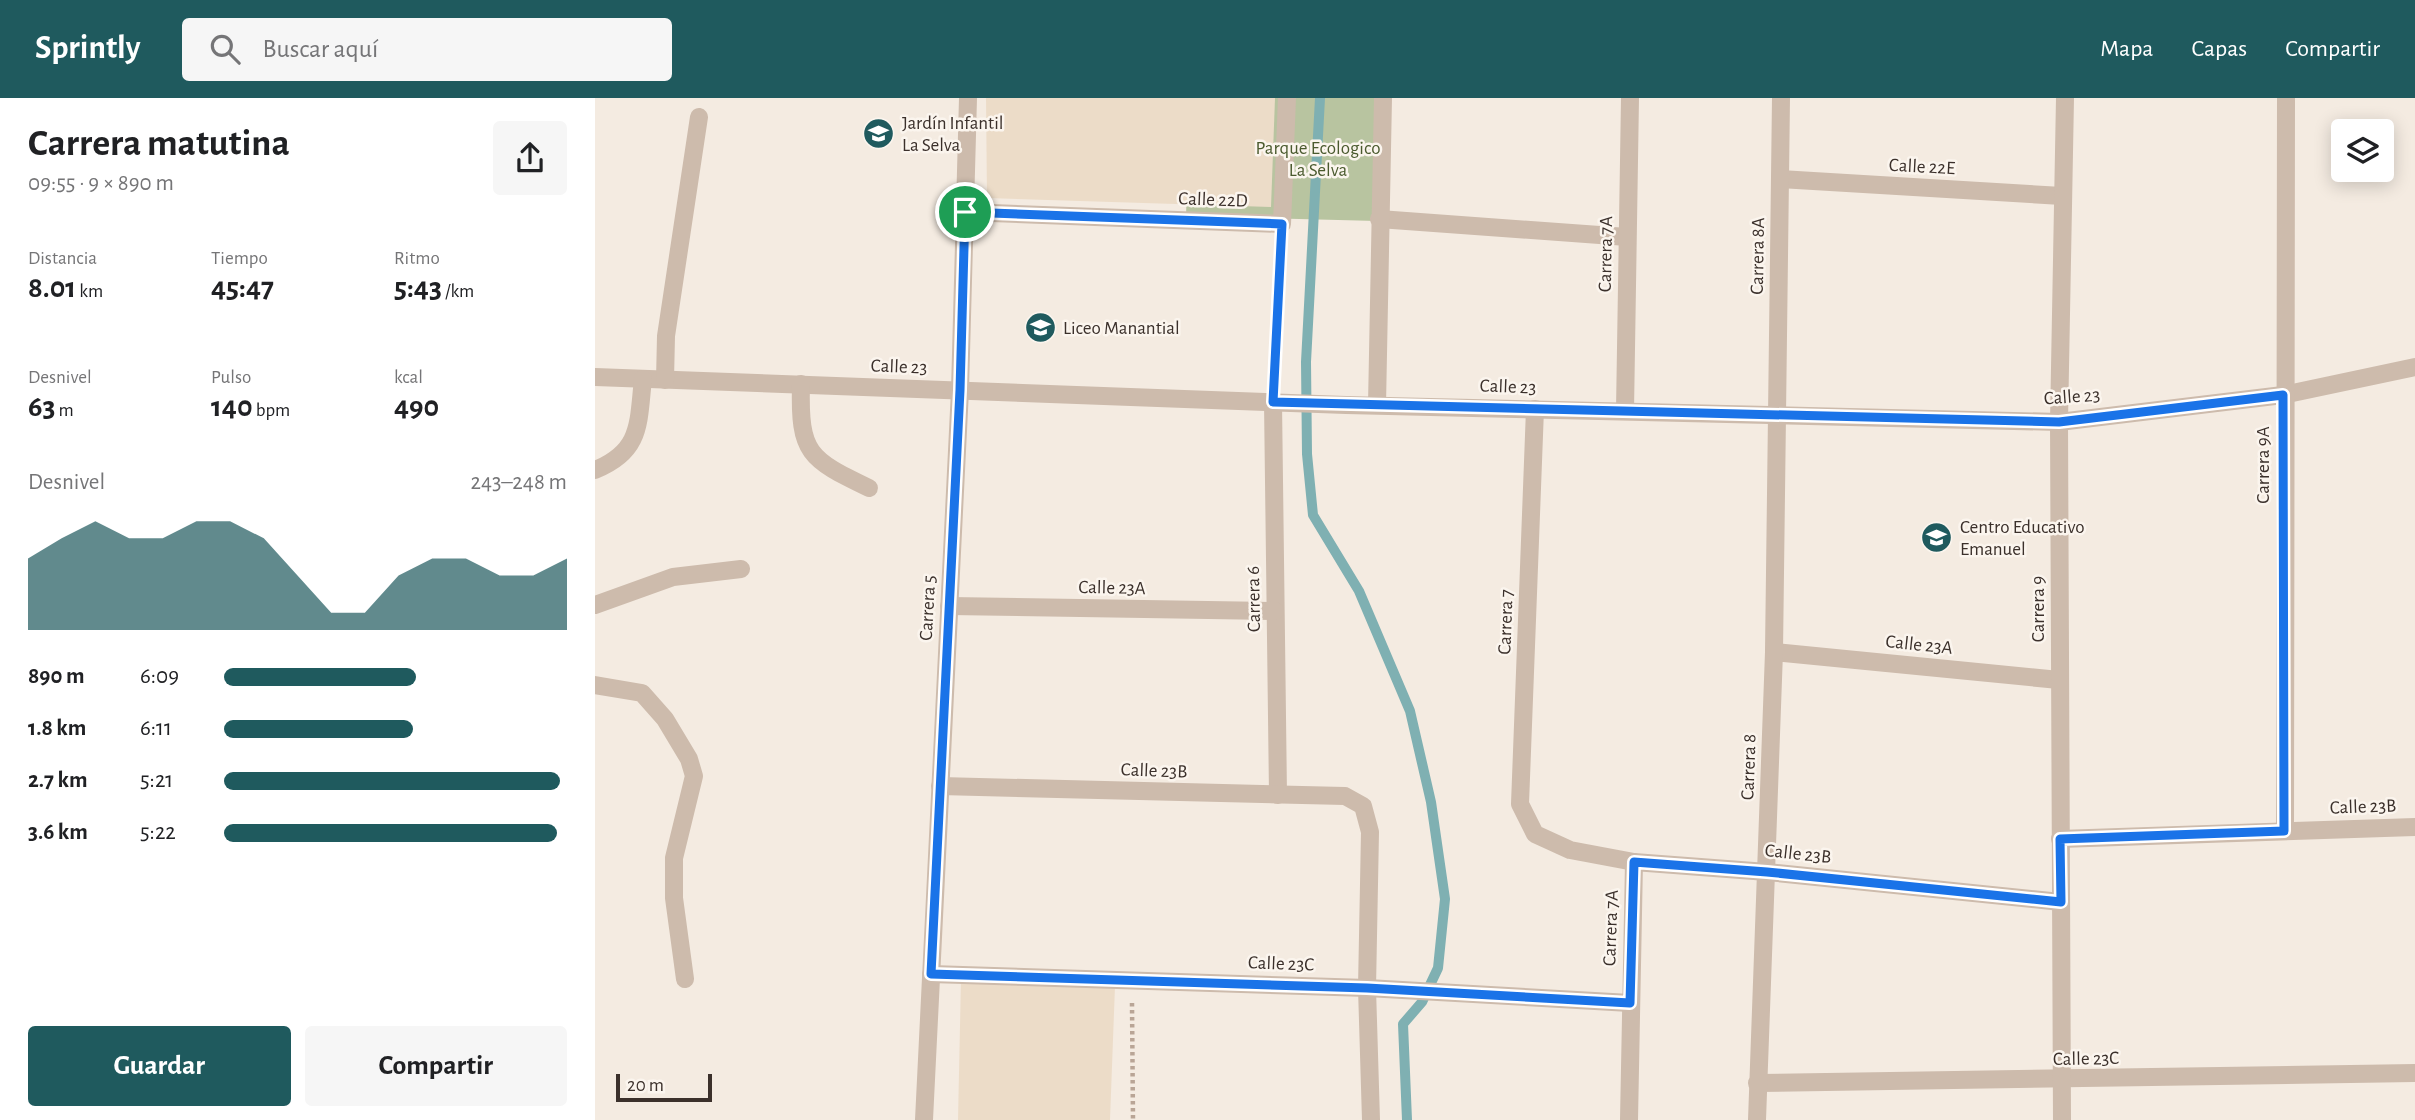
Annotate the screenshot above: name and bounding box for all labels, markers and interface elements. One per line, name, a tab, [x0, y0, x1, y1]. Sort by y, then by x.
search box	[182, 18, 672, 81]
icon: search	[206, 30, 244, 68]
text: Sprintly	[35, 32, 140, 65]
text: Buscar aquí	[262, 36, 378, 62]
text: Mapa	[2100, 37, 2153, 61]
text: Capas	[2191, 37, 2247, 61]
text: Compartir	[2285, 37, 2380, 61]
place label: Jardín Infantil La Selva	[902, 114, 1003, 155]
school or university icon: Jardín Infantil La Selva	[862, 117, 896, 151]
map controls	[2331, 119, 2394, 182]
button: layers	[2331, 119, 2394, 182]
button: share	[493, 121, 567, 195]
text: Carrera matutina	[28, 125, 290, 163]
park label: Parque Ecologico La Selva	[1255, 139, 1381, 180]
street label: Calle 22E	[1888, 156, 1956, 178]
text: 09:55 · 9 × 890 m	[28, 172, 174, 195]
pin	[935, 182, 995, 242]
street label: Calle 22D	[1178, 189, 1248, 211]
icon: arrive	[946, 193, 984, 231]
street label: Carrera 7A	[1596, 216, 1616, 292]
street label: Carrera 8A	[1748, 217, 1768, 295]
text: Distancia	[28, 249, 97, 268]
text: Tiempo	[211, 249, 268, 268]
text: Ritmo	[394, 249, 440, 268]
text: 8.01	[28, 273, 76, 303]
text: 45:47	[211, 273, 274, 303]
text: 5:43	[394, 273, 442, 303]
text: km	[76, 282, 103, 301]
text: /km	[442, 282, 474, 301]
school or university icon: Liceo Manantial	[1023, 311, 1057, 345]
place label: Liceo Manantial	[1063, 319, 1180, 338]
street label: Calle 23	[870, 357, 928, 377]
text: Desnivel	[28, 368, 92, 387]
text: Pulso	[211, 368, 251, 387]
text: kcal	[394, 368, 423, 387]
street label: Calle 23	[1479, 377, 1537, 397]
street label: Calle 23	[2043, 386, 2101, 408]
text: 63	[28, 392, 55, 422]
text: 140	[211, 392, 253, 422]
text: 490	[394, 392, 439, 422]
text: m	[55, 401, 74, 420]
text: bpm	[253, 401, 290, 420]
street label: Carrera 9A	[2254, 426, 2273, 504]
text: Desnivel	[28, 471, 105, 494]
text: 243–248 m	[470, 471, 567, 494]
place label: Centro Educativo Emanuel	[1960, 518, 2085, 559]
school or university icon: Centro Educativo Emanuel	[1920, 521, 1954, 555]
street label: Carrera 6	[1244, 566, 1264, 632]
street label: Carrera 5	[917, 575, 939, 641]
street label: Carrera 9	[2029, 576, 2048, 642]
street label: Calle 23A	[1078, 578, 1146, 598]
street label: Carrera 7	[1495, 589, 1517, 655]
street label: Calle 23A	[1884, 632, 1954, 658]
text: 890 m	[28, 665, 84, 688]
text: 6:09	[140, 665, 179, 688]
text: 1.8 km	[28, 717, 86, 740]
text: 6:11	[140, 717, 172, 740]
street label: Carrera 8	[1738, 734, 1760, 800]
street label: Calle 23B	[1120, 760, 1188, 782]
text: 2.7 km	[28, 769, 87, 792]
text: 5:21	[140, 769, 173, 792]
street label: Calle 23B	[2329, 796, 2397, 818]
text: 3.6 km	[28, 821, 88, 844]
text: 5:22	[140, 821, 176, 844]
street label: Calle 23B	[1764, 841, 1832, 867]
street label: Carrera 7A	[1600, 890, 1622, 966]
street label: Calle 23C	[1248, 953, 1315, 975]
button: Guardar	[28, 1026, 291, 1106]
button: Compartir	[305, 1026, 567, 1106]
street label: Calle 23C	[2053, 1049, 2119, 1069]
scale bar	[616, 1071, 712, 1103]
text: 20 m	[627, 1076, 664, 1095]

